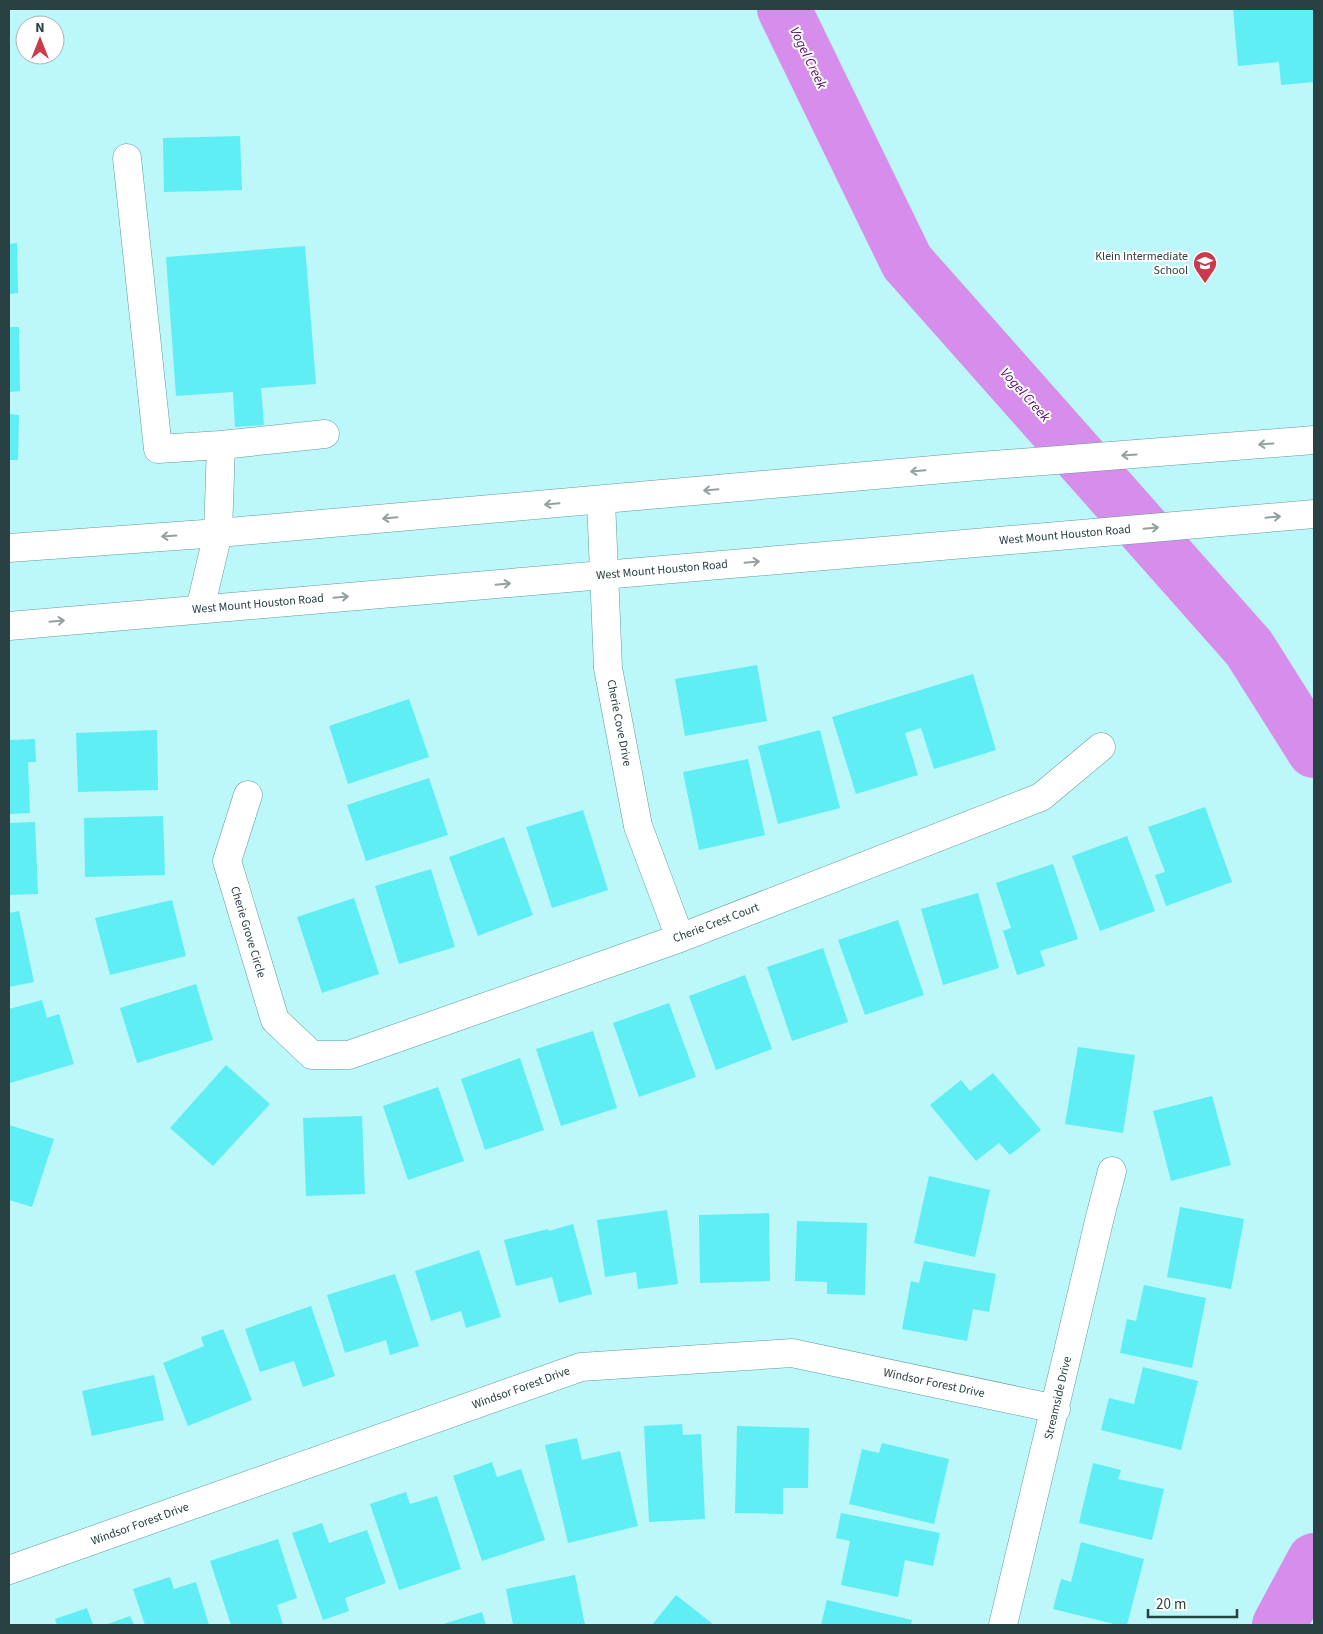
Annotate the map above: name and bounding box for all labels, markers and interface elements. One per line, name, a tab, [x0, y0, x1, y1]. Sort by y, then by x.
north arrow	[15, 15, 65, 65]
text: N	[35, 18, 45, 38]
water label: Vogel Creek	[784, 24, 832, 93]
place label: Klein Intermediate School	[1095, 248, 1188, 279]
school or university icon: Klein Intermediate School	[1192, 250, 1218, 284]
water label: Vogel Creek	[995, 364, 1055, 427]
one-way arrow	[1258, 439, 1274, 449]
one-way arrow	[1122, 450, 1138, 459]
one-way arrow	[910, 467, 926, 476]
one-way arrow	[704, 485, 720, 495]
one-way arrow	[544, 500, 560, 509]
one-way arrow	[382, 513, 398, 523]
one-way arrow	[1265, 513, 1281, 522]
street label: West Mount Houston Road	[998, 521, 1132, 549]
one-way arrow	[1143, 523, 1159, 533]
one-way arrow	[161, 532, 177, 541]
street label: West Mount Houston Road	[595, 556, 729, 584]
one-way arrow	[744, 558, 760, 567]
one-way arrow	[495, 579, 511, 589]
street label: West Mount Houston Road	[191, 590, 325, 618]
one-way arrow	[333, 593, 349, 602]
one-way arrow	[49, 617, 65, 626]
street label: Cherie Cove Drive	[602, 678, 636, 768]
street label: Cherie Grove Circle	[226, 884, 270, 980]
street label: Cherie Crest Court	[670, 899, 762, 947]
street label: Streamside Drive	[1040, 1355, 1076, 1441]
street label: Windsor Forest Drive	[470, 1362, 572, 1414]
street label: Windsor Forest Drive	[882, 1364, 986, 1402]
street label: Windsor Forest Drive	[89, 1498, 191, 1550]
scale bar	[1148, 1586, 1237, 1618]
text: 20 m	[1156, 1594, 1186, 1615]

